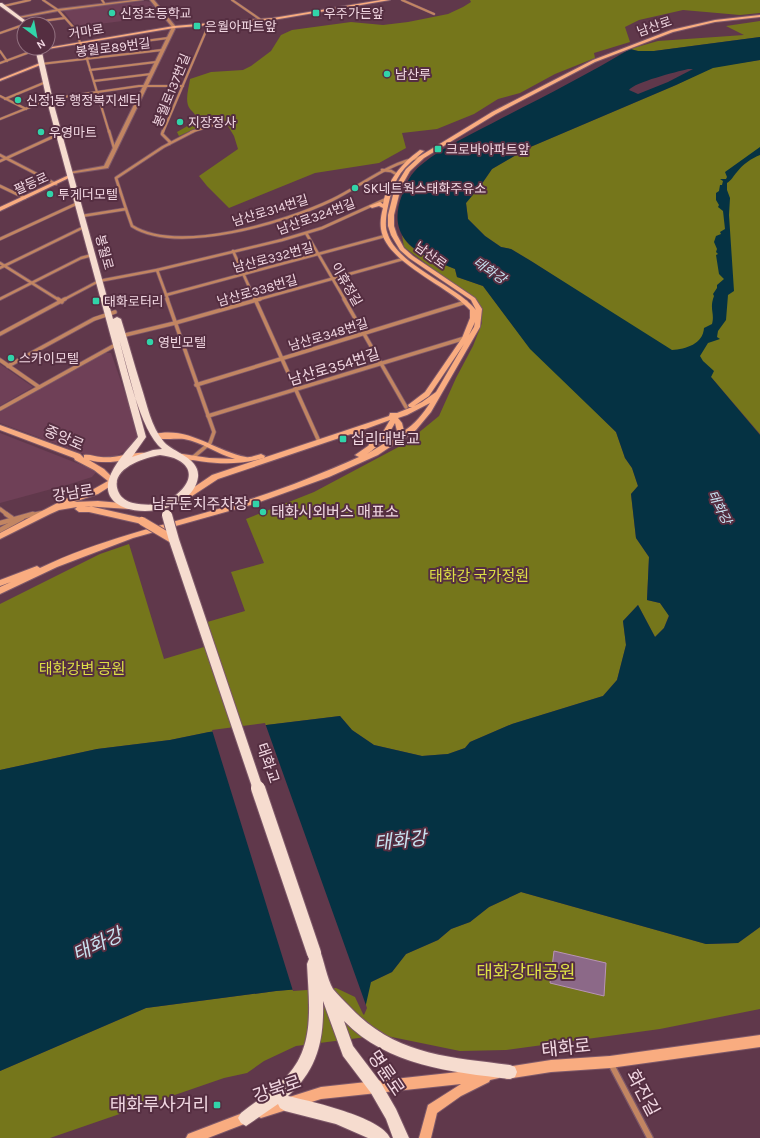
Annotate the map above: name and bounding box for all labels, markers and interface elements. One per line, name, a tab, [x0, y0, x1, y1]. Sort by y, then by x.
place label: 신정초등학교	[120, 6, 192, 21]
place label: 우주가든앞	[324, 6, 384, 21]
marker: 신정초등학교	[107, 8, 117, 18]
marker: 우주가든앞	[311, 8, 321, 18]
street label: 남산로	[635, 14, 674, 39]
north arrow	[16, 16, 56, 56]
place label: 은월아파트앞	[205, 19, 277, 34]
street label: 거마로	[67, 21, 105, 42]
marker: 은월아파트앞	[192, 21, 202, 31]
street label: 봉월로89번길	[75, 35, 151, 60]
text: N	[34, 36, 48, 52]
street label: 봉월로137번길	[150, 51, 193, 129]
place label: 남산루	[395, 67, 431, 82]
marker: 남산루	[382, 69, 392, 79]
place label: 신정1동 행정복지센터	[26, 93, 141, 108]
marker: 신정1동 행정복지센터	[13, 95, 23, 105]
place label: 지장정사	[188, 115, 236, 130]
marker: 지장정사	[175, 117, 185, 127]
place label: 우영마트	[49, 125, 97, 140]
marker: 우영마트	[36, 127, 46, 137]
place label: 크로바아파트앞	[446, 142, 530, 157]
marker: 크로바아파트앞	[433, 144, 443, 154]
street label: 팔등로	[12, 169, 51, 198]
place label: SK네트웍스태화주유소	[363, 181, 486, 196]
marker: SK네트웍스태화주유소	[350, 183, 360, 193]
place label: 투게더모텔	[58, 187, 118, 202]
marker: 투게더모텔	[45, 189, 55, 199]
street label: 남산로314번길	[230, 192, 310, 229]
street label: 남산로324번길	[275, 195, 357, 238]
street label: 봉월로	[93, 233, 116, 271]
street label: 남산로	[412, 239, 450, 272]
street label: 남산로332번길	[231, 240, 315, 275]
water label: 태화강	[471, 254, 510, 288]
street label: 이휴정길	[328, 260, 365, 309]
street label: 남산로338번길	[215, 272, 299, 309]
place label: 태화로터리	[104, 294, 164, 309]
marker: 태화로터리	[91, 296, 101, 306]
street label: 남산로348번길	[286, 315, 370, 354]
place label: 영빈모텔	[158, 335, 206, 350]
marker: 영빈모텔	[145, 337, 155, 347]
street label: 남산로354번길	[286, 345, 382, 389]
place label: 스카이모텔	[19, 351, 79, 366]
marker: 스카이모텔	[6, 353, 16, 363]
street label: 중앙로	[41, 422, 87, 454]
place label: 십리대밭교	[351, 430, 420, 448]
marker: 십리대밭교	[338, 434, 348, 444]
street label: 강남로	[51, 481, 95, 505]
water label: 태화강	[705, 488, 735, 528]
place label: 남구둔치주차장	[151, 495, 248, 513]
marker: 남구둔치주차장	[251, 499, 261, 509]
place label: 태화시외버스 매표소	[271, 503, 399, 521]
marker: 태화시외버스 매표소	[258, 507, 268, 517]
park label: 태화강 국가정원	[429, 567, 529, 585]
park label: 태화강변 공원	[39, 660, 125, 678]
street label: 태화교	[253, 740, 283, 786]
water label: 태화강	[373, 827, 430, 855]
water label: 태화강	[69, 923, 128, 966]
park label: 태화강대공원	[476, 961, 576, 983]
street label: 태화로	[540, 1034, 592, 1062]
street label: 명륜로	[363, 1046, 409, 1100]
street label: 화진길	[622, 1066, 664, 1120]
street label: 강북로	[250, 1071, 304, 1107]
place label: 태화루사거리	[110, 1094, 209, 1116]
marker: 태화루사거리	[212, 1100, 222, 1110]

